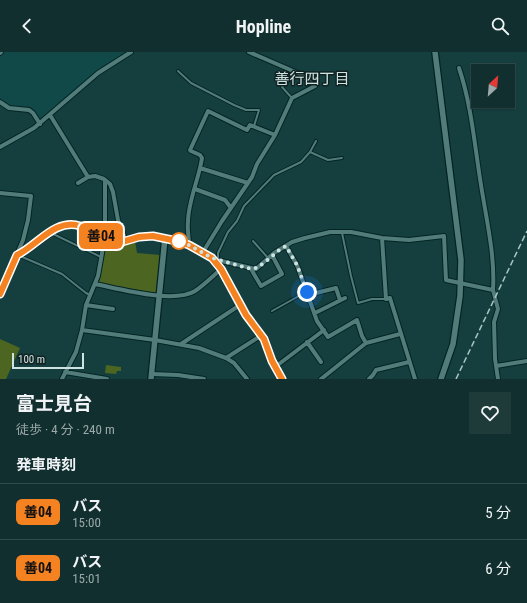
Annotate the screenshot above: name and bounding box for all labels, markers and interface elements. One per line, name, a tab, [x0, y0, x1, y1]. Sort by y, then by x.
icon: back	[16, 15, 38, 37]
icon: search	[489, 15, 511, 37]
text: Hopline	[236, 16, 291, 37]
north arrow	[471, 64, 515, 108]
map controls	[471, 64, 515, 108]
district label: 善行四丁目	[274, 70, 350, 88]
line badge: 善04	[78, 223, 124, 249]
text: 善04	[87, 228, 115, 244]
unlabelled marker	[170, 232, 188, 250]
your location	[297, 282, 317, 302]
scale bar	[12, 351, 84, 370]
text: 100 m	[18, 353, 45, 366]
text: 富士見台	[16, 392, 92, 415]
button: heart	[469, 392, 511, 434]
text: 徒歩 · 4 分 · 240 m	[16, 422, 115, 437]
text: 発車時刻	[16, 456, 76, 474]
text: バス	[72, 497, 102, 515]
text: 善04	[24, 504, 52, 520]
text: 5 分	[485, 504, 511, 522]
text: 15:00	[72, 515, 101, 530]
text: バス	[72, 553, 102, 571]
text: 善04	[24, 560, 52, 576]
text: 6 分	[485, 560, 511, 578]
text: 15:01	[72, 571, 101, 586]

